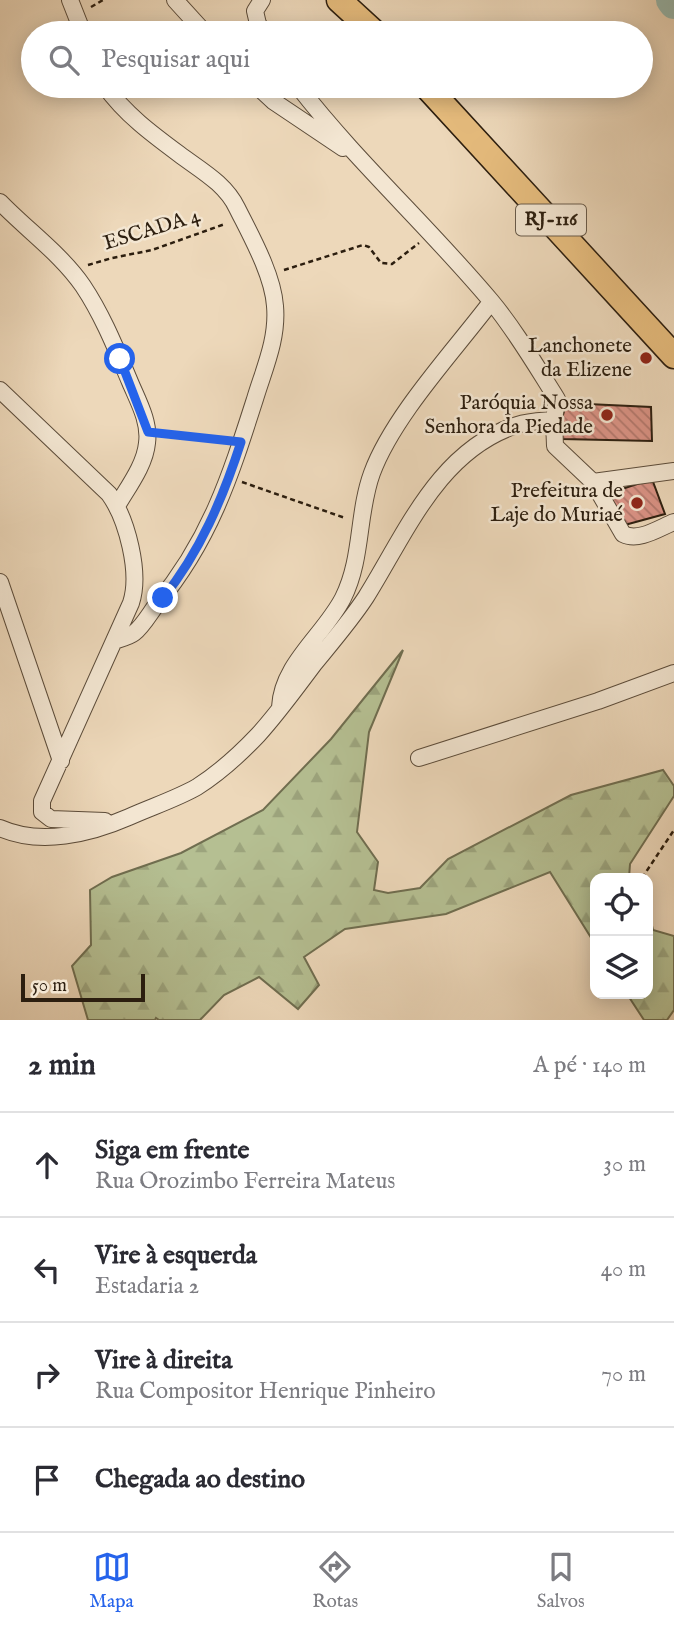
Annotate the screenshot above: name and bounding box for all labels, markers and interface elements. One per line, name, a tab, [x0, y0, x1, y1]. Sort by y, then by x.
search box	[21, 21, 653, 98]
icon: search	[45, 41, 83, 79]
text: Pesquisar aqui	[101, 43, 250, 76]
street label: ESCADA 4	[100, 202, 204, 258]
road number: RJ-116	[516, 204, 586, 235]
place label: Lanchonete da Elizene	[528, 333, 632, 384]
route start	[104, 343, 135, 374]
marker: Lanchonete da Elizene	[638, 350, 654, 366]
place label: Paróquia Nossa Senhora da Piedade	[424, 390, 594, 441]
marker: Paróquia Nossa Senhora da Piedade	[599, 407, 615, 423]
place label: Prefeitura de Laje do Muriaé	[490, 478, 623, 529]
marker: Prefeitura de Laje do Muriaé	[629, 495, 645, 511]
route end	[147, 582, 178, 613]
map controls	[590, 873, 653, 999]
button: locate	[590, 873, 653, 936]
button: layers	[590, 936, 653, 999]
scale bar	[21, 971, 145, 1003]
text: 50 m	[32, 974, 67, 998]
text: 2 min	[28, 1047, 96, 1085]
text: A pé · 140 m	[533, 1051, 646, 1080]
text: Siga em frente	[95, 1134, 250, 1167]
icon: ahead	[28, 1146, 66, 1184]
text: 30 m	[603, 1150, 646, 1179]
text: Rua Orozimbo Ferreira Mateus	[95, 1167, 395, 1196]
text: Vire à esquerda	[95, 1239, 257, 1272]
icon: left	[28, 1251, 66, 1289]
text: 40 m	[601, 1255, 646, 1284]
text: Estadaria 2	[95, 1272, 199, 1301]
text: Vire à direita	[95, 1344, 232, 1377]
icon: right	[28, 1356, 66, 1394]
text: 70 m	[601, 1360, 646, 1389]
text: Rua Compositor Henrique Pinheiro	[95, 1377, 436, 1406]
icon: arrive	[28, 1461, 66, 1499]
text: Chegada ao destino	[95, 1463, 305, 1496]
tab: Mapa	[89, 1548, 134, 1614]
tab: Rotas	[312, 1548, 358, 1614]
tab: Salvos	[537, 1548, 585, 1614]

